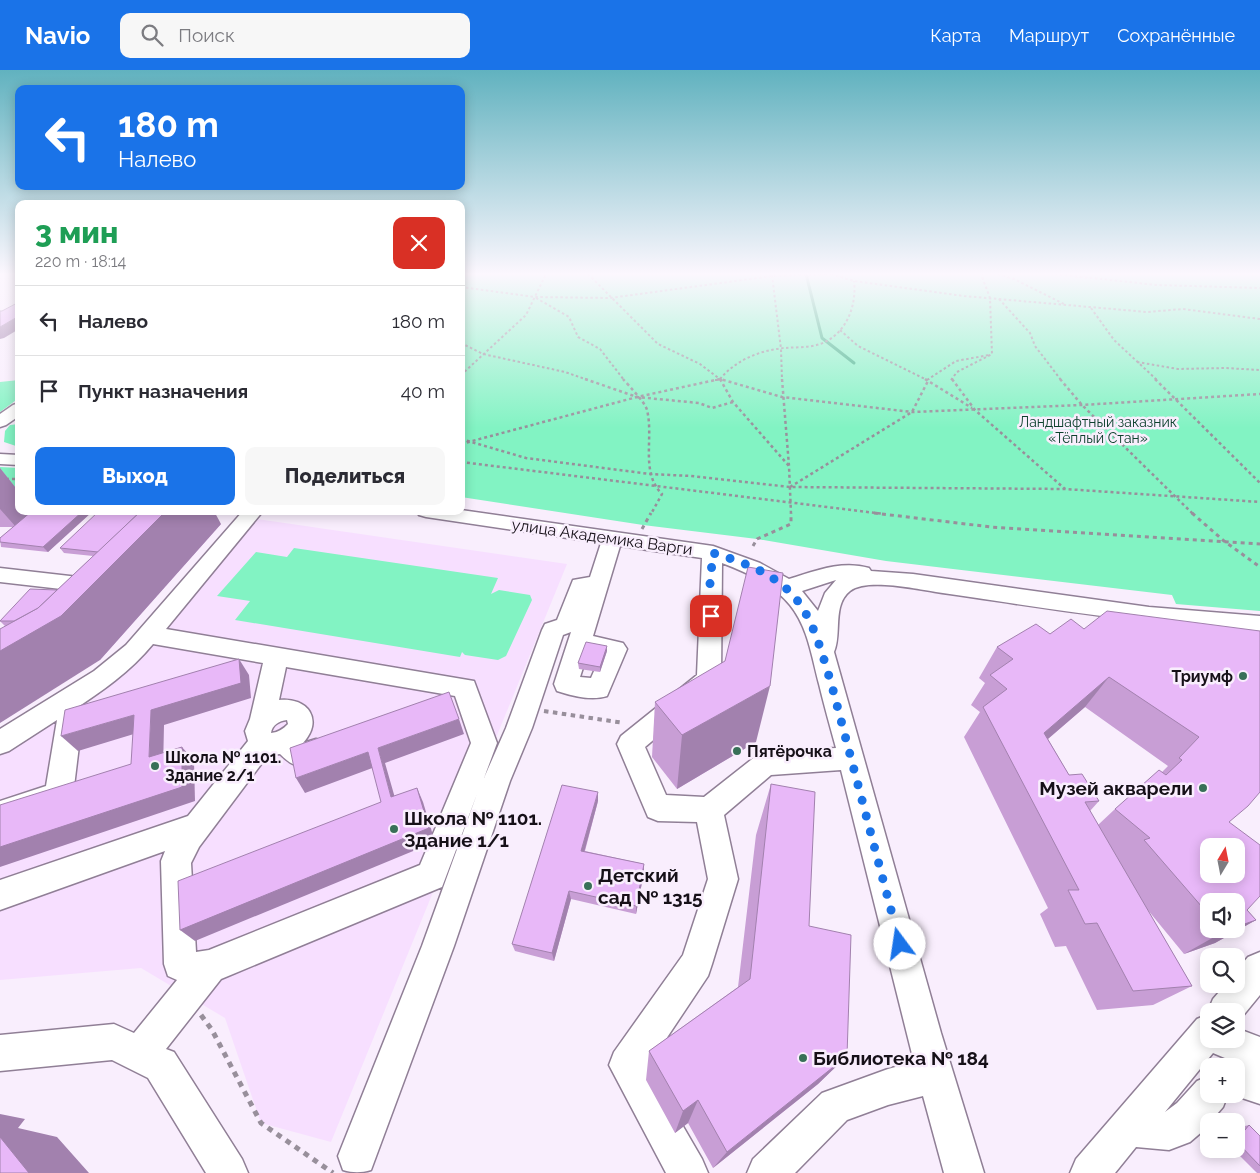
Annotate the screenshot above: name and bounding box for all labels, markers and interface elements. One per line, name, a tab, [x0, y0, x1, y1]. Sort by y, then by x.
search box	[120, 13, 470, 58]
text: Navio	[25, 21, 90, 50]
icon: search	[138, 21, 166, 49]
text: Поиск	[178, 24, 235, 46]
text: Карта	[930, 25, 981, 46]
text: Маршрут	[1009, 25, 1089, 46]
text: Сохранённые	[1117, 25, 1235, 46]
text: 180 m	[118, 104, 219, 145]
icon: left	[35, 105, 100, 170]
text: Налево	[118, 146, 196, 172]
text: 3 мин	[35, 215, 118, 250]
button: close	[393, 217, 445, 269]
text: 220 m · 18:14	[35, 252, 126, 271]
icon: left	[35, 307, 63, 335]
text: Налево	[78, 310, 148, 332]
text: 180 m	[392, 310, 445, 332]
icon: arrive	[35, 377, 63, 405]
text: Пункт назначения	[78, 380, 248, 402]
text: 40 m	[401, 380, 445, 402]
park label: Ландшафтный заказник «Тёплый Стан»	[1019, 414, 1177, 446]
button: Выход	[35, 447, 235, 505]
button: Поделиться	[245, 447, 445, 505]
street label: улица Академика Варги	[510, 515, 694, 559]
pin	[690, 595, 732, 637]
icon: arrive	[697, 602, 725, 630]
place label: Триумф	[1172, 667, 1233, 686]
marker: Триумф	[1237, 670, 1249, 682]
place label: Пятёрочка	[747, 742, 832, 761]
marker: Пятёрочка	[731, 745, 743, 757]
place label: Школа № 1101. Здание 2/1	[165, 748, 281, 785]
marker: Школа № 1101. Здание 2/1	[149, 760, 161, 772]
place label: Музей акварели	[1039, 777, 1193, 799]
marker: Музей акварели	[1197, 782, 1209, 794]
place label: Школа № 1101. Здание 1/1	[404, 807, 542, 851]
marker: Школа № 1101. Здание 1/1	[388, 823, 400, 835]
north arrow	[1200, 838, 1245, 882]
map controls	[1200, 838, 1245, 1158]
place label: Детский сад № 1315	[598, 864, 703, 908]
marker: Детский сад № 1315	[582, 880, 594, 892]
button: sound	[1200, 893, 1245, 938]
position arrow	[873, 917, 925, 969]
button: search	[1200, 948, 1245, 993]
button: layers	[1200, 1003, 1245, 1048]
place label: Библиотека № 184	[813, 1047, 989, 1069]
marker: Библиотека № 184	[797, 1052, 809, 1064]
button: +	[1200, 1058, 1245, 1103]
button: −	[1200, 1113, 1245, 1158]

